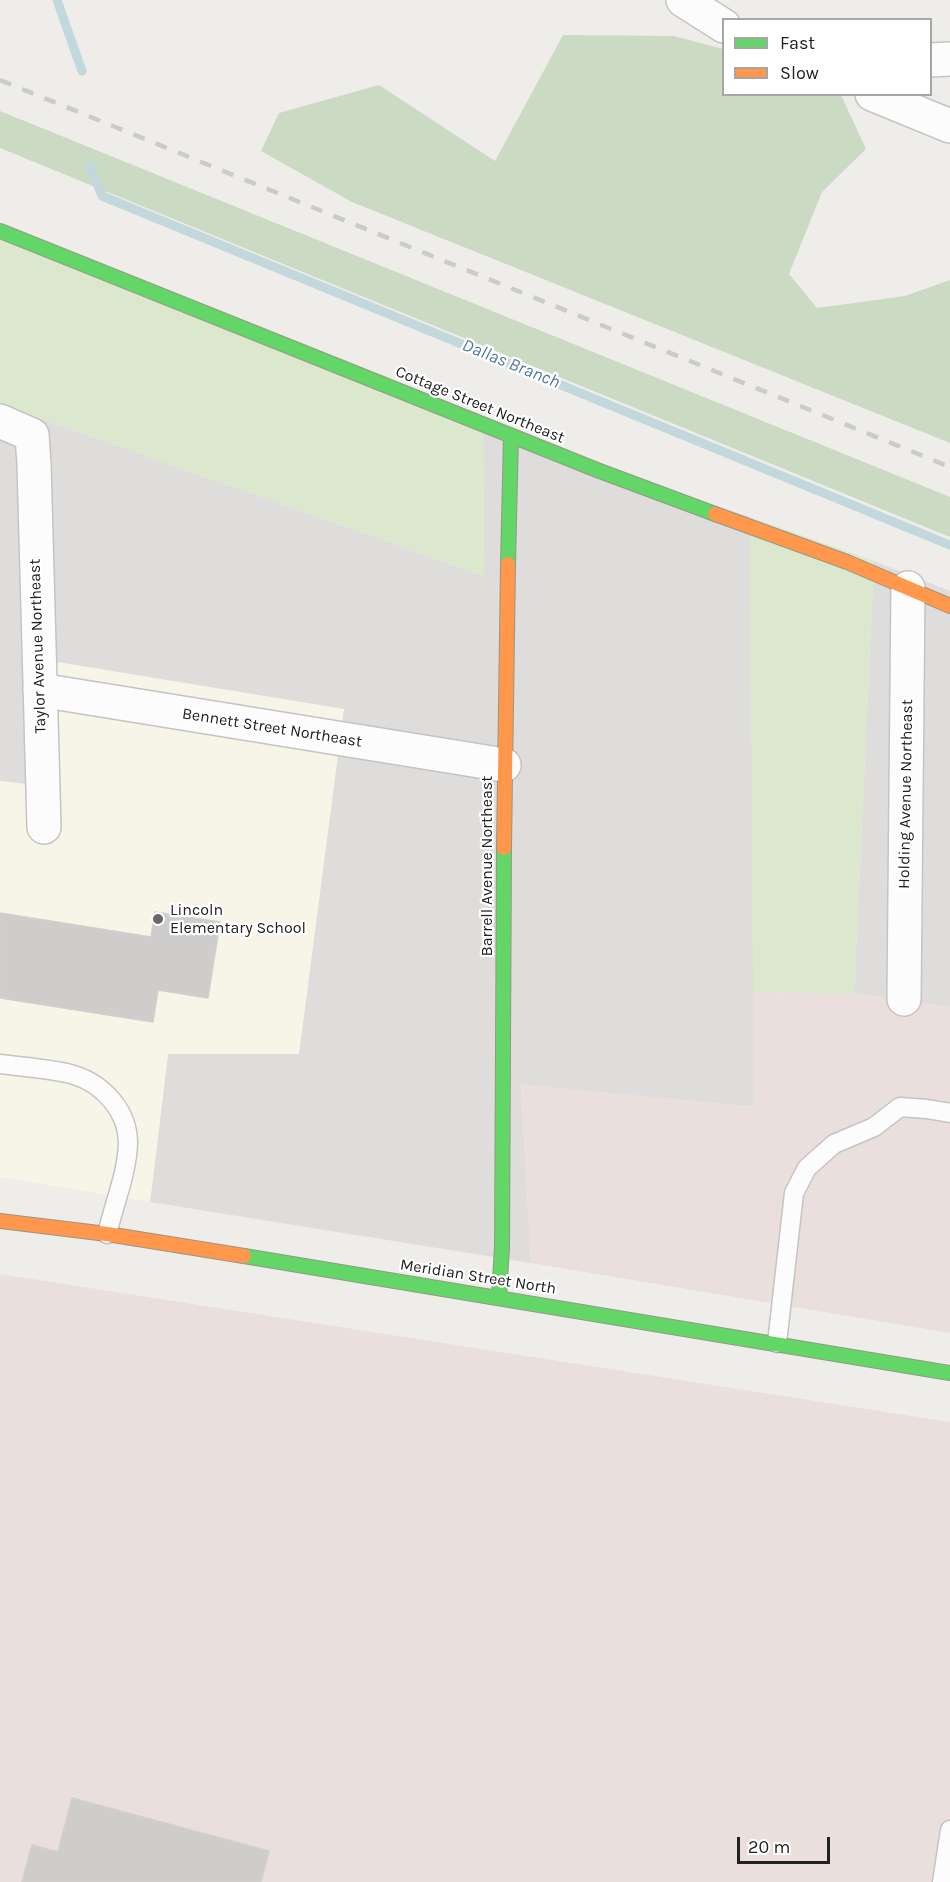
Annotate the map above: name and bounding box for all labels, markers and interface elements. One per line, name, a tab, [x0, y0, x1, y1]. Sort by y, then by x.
legend	[722, 18, 932, 96]
text: Fast	[780, 32, 815, 54]
text: Slow	[780, 62, 819, 84]
water label: Dallas Branch	[459, 335, 563, 393]
street label: Cottage Street Northeast	[393, 362, 567, 448]
street label: Taylor Avenue Northeast	[25, 558, 51, 734]
street label: Holding Avenue Northeast	[895, 699, 917, 889]
street label: Bennett Street Northeast	[181, 704, 363, 752]
street label: Barrell Avenue Northeast	[477, 776, 497, 956]
place label: Lincoln Elementary School	[170, 900, 306, 938]
marker: Lincoln Elementary School	[151, 912, 165, 926]
street label: Meridian Street North	[399, 1255, 557, 1299]
scale bar	[740, 1825, 833, 1863]
text: 20 m	[748, 1836, 790, 1858]

